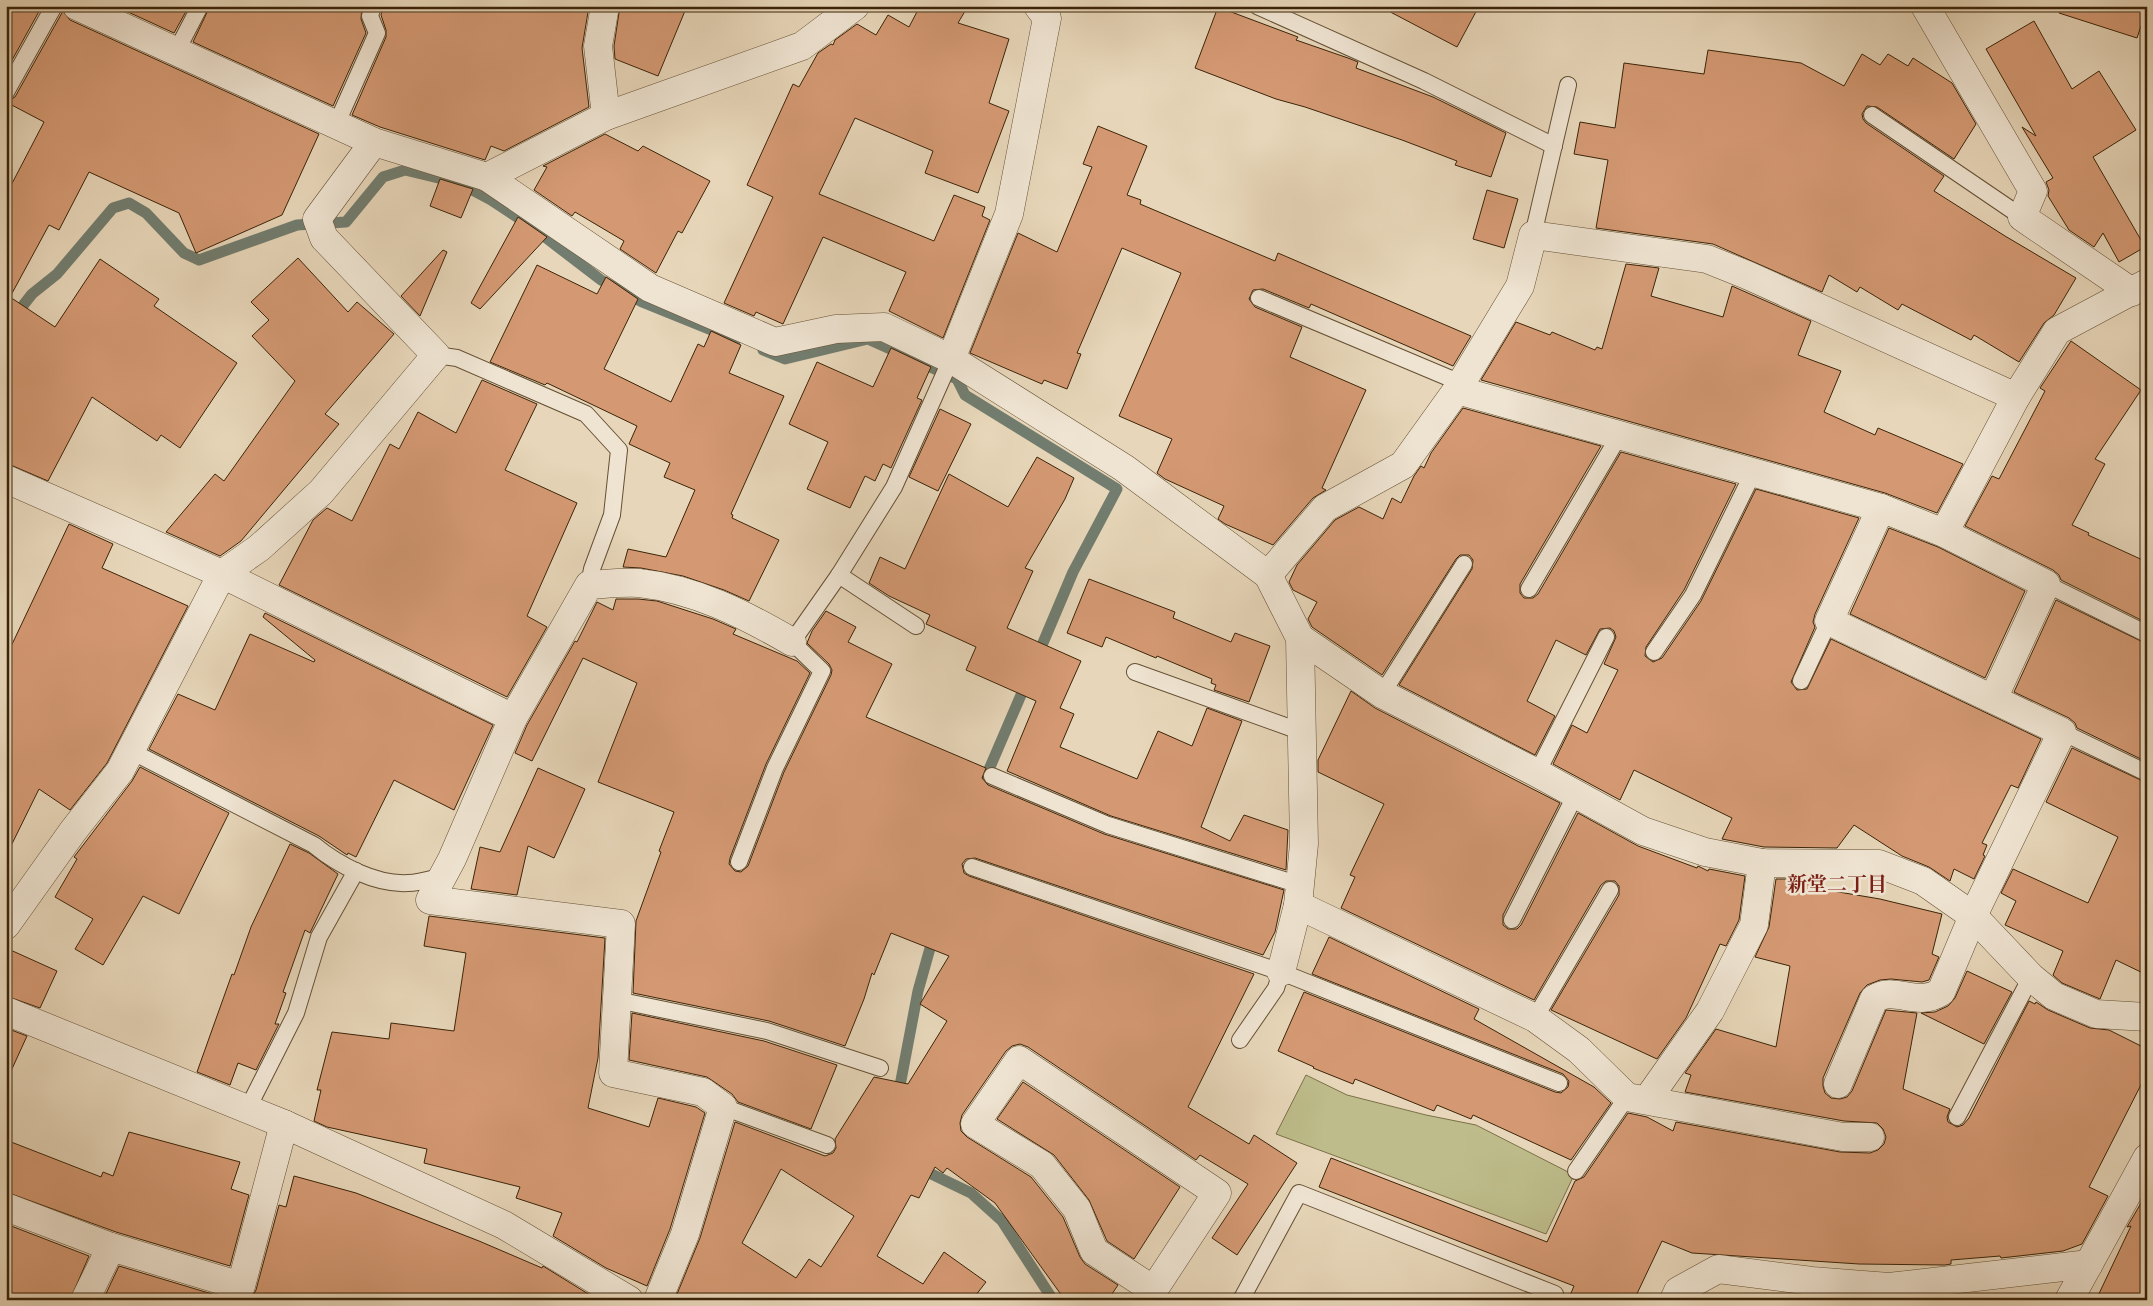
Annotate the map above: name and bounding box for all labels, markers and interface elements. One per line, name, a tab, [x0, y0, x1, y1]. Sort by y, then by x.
district label: 新堂二丁目	[1787, 871, 1887, 898]

